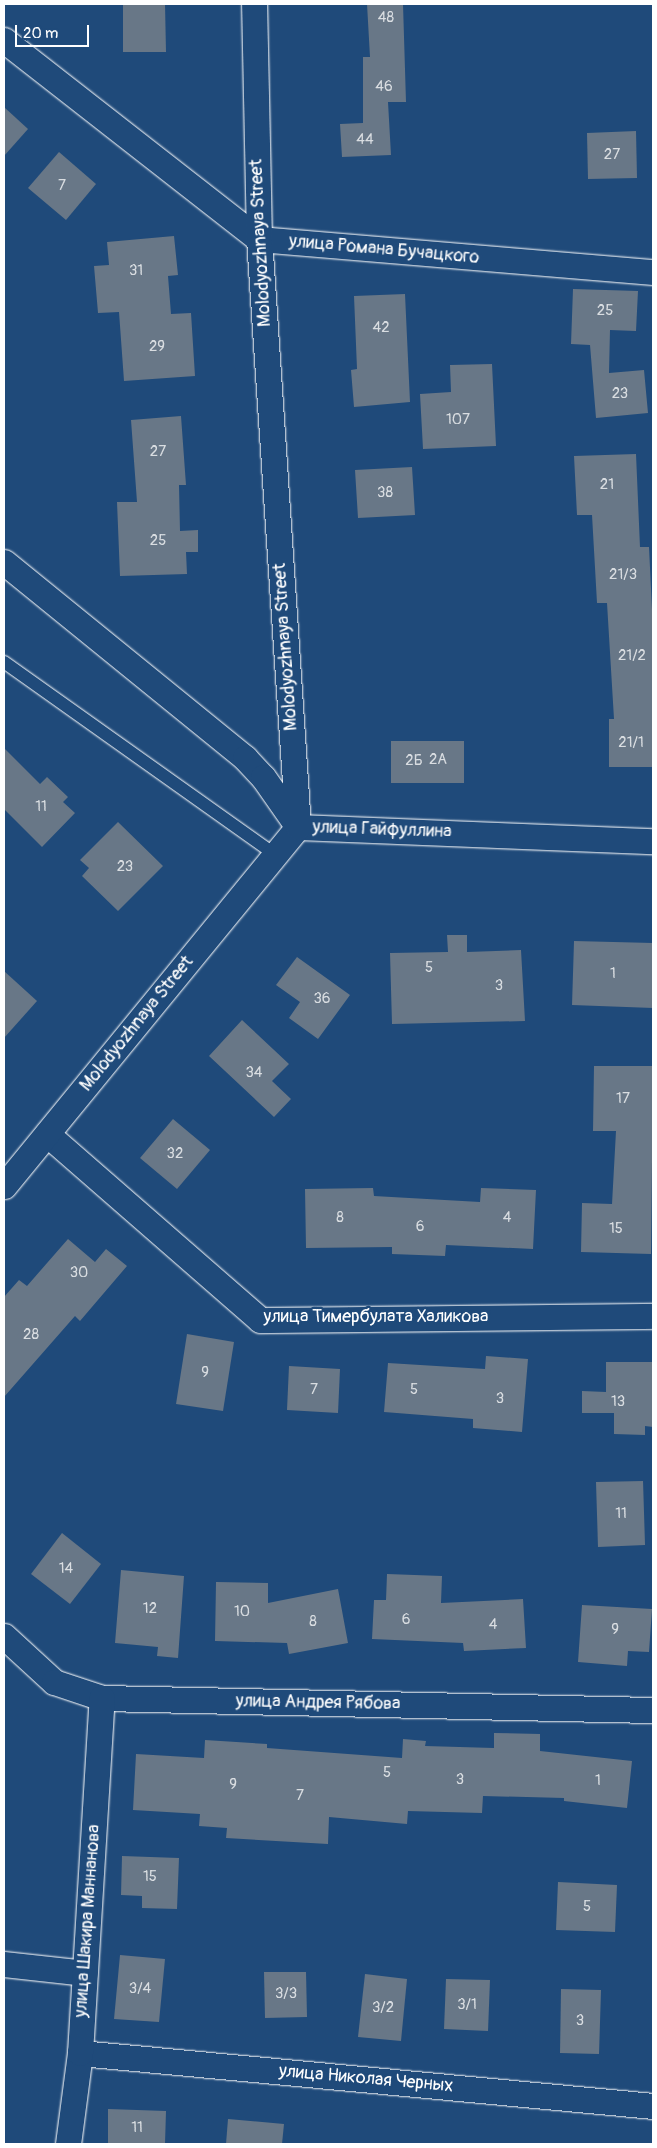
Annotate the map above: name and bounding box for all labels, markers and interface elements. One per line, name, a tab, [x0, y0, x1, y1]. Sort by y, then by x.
house number: 48	[378, 9, 394, 27]
scale bar	[18, 15, 91, 47]
text: 20 m	[23, 24, 58, 43]
house number: 46	[375, 78, 393, 96]
house number: 44	[356, 131, 374, 149]
house number: 27	[604, 146, 620, 164]
street label: Molodyozhnaya Street	[246, 159, 276, 327]
house number: 7	[58, 177, 66, 195]
street label: улица Романа Бучацкого	[288, 231, 480, 269]
house number: 31	[129, 262, 143, 280]
house number: 25	[597, 302, 613, 320]
house number: 42	[372, 319, 390, 337]
house number: 29	[149, 338, 165, 356]
house number: 23	[612, 385, 628, 403]
house number: 107	[446, 411, 470, 429]
house number: 27	[150, 443, 166, 461]
house number: 21	[600, 476, 614, 494]
house number: 38	[377, 484, 393, 502]
house number: 25	[150, 532, 166, 550]
street label: Molodyozhnaya Street	[269, 563, 303, 731]
house number: 21/3	[609, 566, 637, 584]
house number: 21/2	[618, 647, 646, 665]
house number: 21/1	[618, 734, 644, 752]
house number: 2А	[429, 751, 447, 769]
house number: 2Б	[405, 752, 423, 770]
house number: 11	[35, 798, 47, 816]
street label: улица Гайфуллина	[312, 817, 452, 843]
house number: 23	[117, 858, 133, 876]
street label: Molodyozhnaya Street	[76, 952, 198, 1096]
house number: 5	[425, 959, 433, 977]
house number: 1	[610, 965, 616, 983]
house number: 3	[495, 977, 503, 995]
house number: 36	[313, 990, 331, 1008]
house number: 34	[245, 1064, 263, 1082]
house number: 17	[616, 1090, 630, 1108]
house number: 32	[167, 1145, 183, 1163]
house number: 8	[336, 1209, 344, 1227]
house number: 4	[503, 1209, 511, 1227]
house number: 6	[416, 1218, 424, 1236]
house number: 15	[609, 1220, 623, 1238]
house number: 30	[70, 1264, 88, 1282]
street label: улица Тимербулата Халикова	[264, 1306, 488, 1328]
house number: 28	[23, 1326, 39, 1344]
house number: 9	[201, 1364, 209, 1382]
house number: 7	[310, 1381, 318, 1399]
house number: 5	[410, 1381, 418, 1399]
house number: 3	[496, 1390, 504, 1408]
house number: 13	[611, 1393, 625, 1411]
house number: 11	[615, 1505, 627, 1523]
house number: 14	[59, 1560, 73, 1578]
house number: 12	[143, 1600, 157, 1618]
house number: 10	[234, 1603, 250, 1621]
house number: 6	[402, 1611, 410, 1629]
house number: 8	[309, 1613, 317, 1631]
house number: 4	[489, 1616, 497, 1634]
house number: 9	[611, 1621, 619, 1639]
street label: улица Андрея Рябова	[236, 1691, 400, 1715]
house number: 5	[383, 1764, 391, 1782]
house number: 3	[456, 1771, 464, 1789]
house number: 1	[595, 1772, 601, 1790]
house number: 9	[229, 1776, 237, 1794]
house number: 7	[296, 1787, 304, 1805]
street label: улица Шакира Маннанова	[70, 1824, 106, 2018]
house number: 15	[143, 1868, 157, 1886]
house number: 5	[583, 1898, 591, 1916]
house number: 3/4	[129, 1980, 151, 1998]
house number: 3/3	[275, 1985, 297, 2003]
house number: 3/1	[457, 1996, 477, 2014]
house number: 3/2	[372, 1999, 394, 2017]
house number: 3	[576, 2012, 584, 2030]
street label: улица Николая Черных	[278, 2061, 454, 2097]
house number: 11	[131, 2119, 143, 2137]

